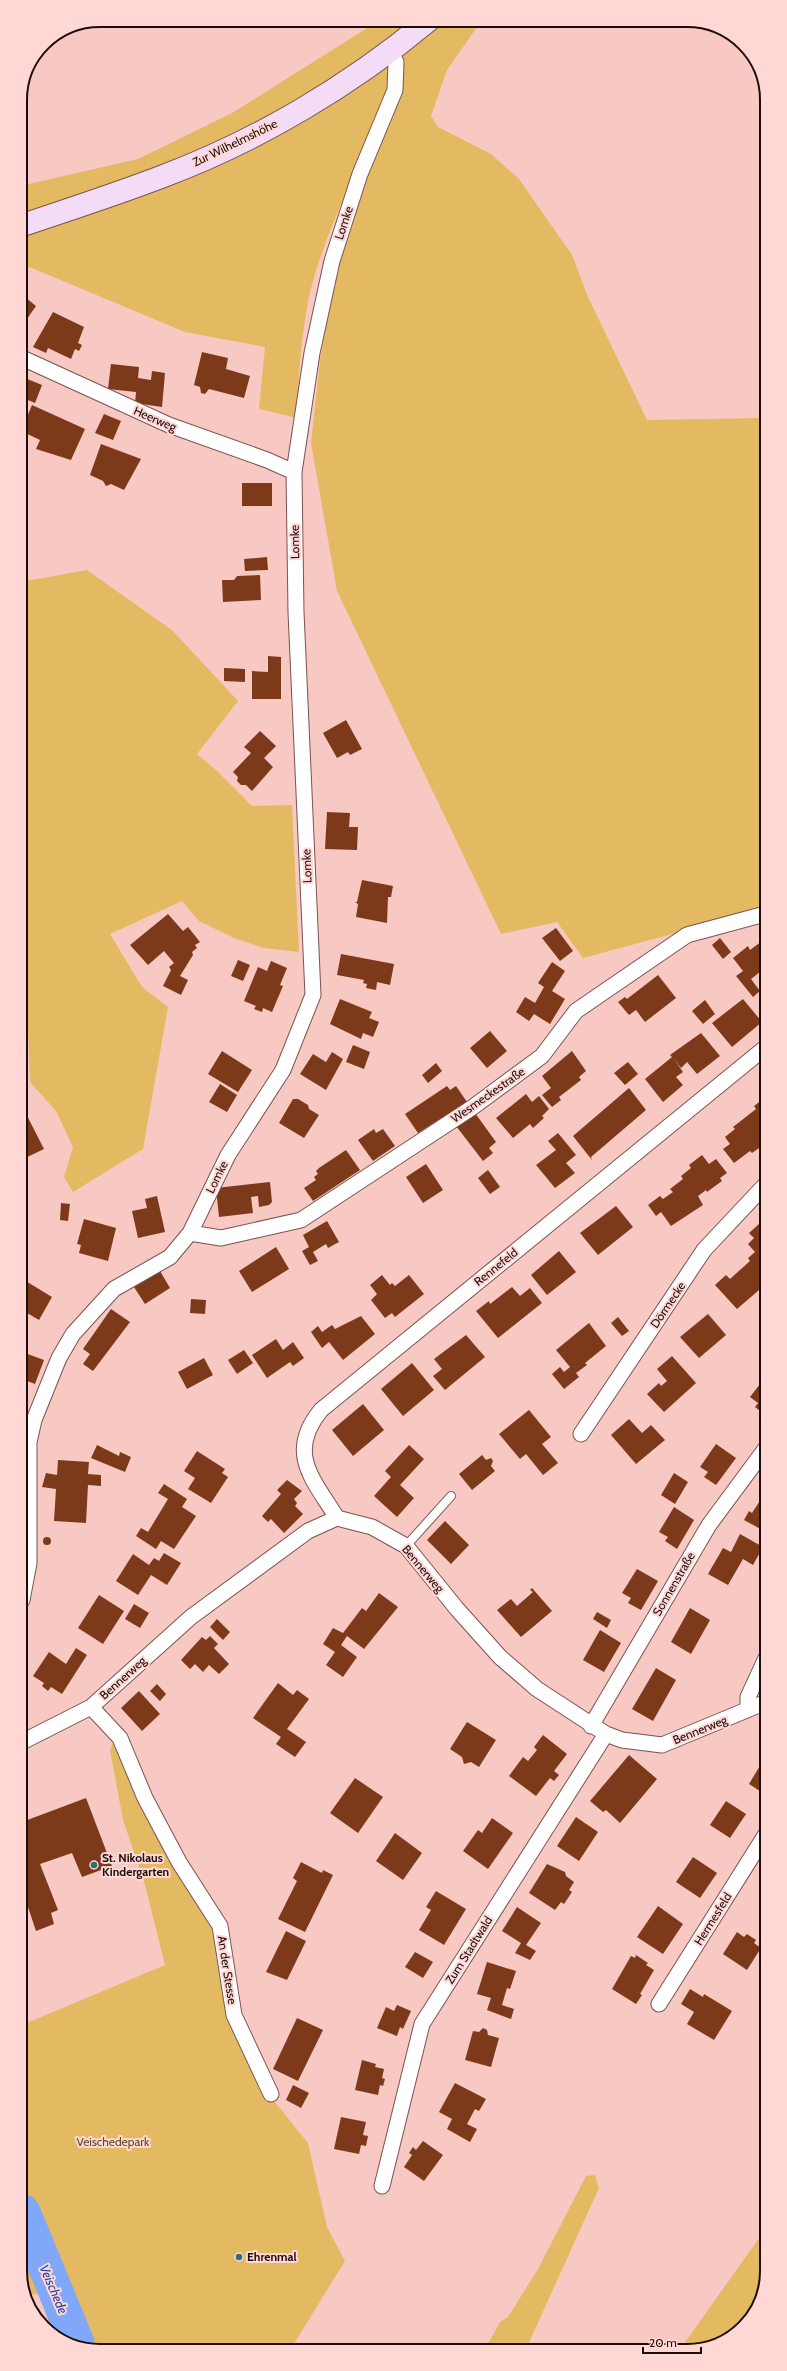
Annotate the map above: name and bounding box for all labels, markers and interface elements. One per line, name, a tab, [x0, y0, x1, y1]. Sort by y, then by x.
street label: Zur Wilhelmshöhe	[190, 116, 280, 170]
street label: Lomke	[331, 204, 356, 241]
street label: Heerweg	[131, 403, 180, 435]
street label: Lomke	[287, 525, 302, 559]
street label: Lomke	[298, 849, 315, 883]
street label: Wesmeckestraße	[448, 1064, 528, 1126]
street label: Lomke	[202, 1158, 231, 1195]
street label: Rennefeld	[471, 1244, 521, 1289]
street label: Dörmecke	[647, 1279, 688, 1331]
street label: Bennerweg	[399, 1542, 448, 1596]
street label: Sonnenstraße	[649, 1549, 698, 1618]
street label: Bennerweg	[96, 1652, 150, 1702]
street label: Bennerweg	[670, 1711, 730, 1747]
place label: St. Nikolaus Kindergarten	[102, 1850, 169, 1879]
marker: St. Nikolaus Kindergarten	[89, 1860, 99, 1870]
street label: Hermesfeld	[691, 1890, 735, 1948]
street label: Zum Stadtwald	[442, 1913, 495, 1986]
street label: An der Stesse	[215, 1935, 240, 2005]
park label: Veischedepark	[77, 2134, 150, 2149]
place label: Ehrenmal	[247, 2249, 297, 2264]
marker: Ehrenmal	[234, 2252, 244, 2262]
water label: Veischede	[37, 2262, 71, 2316]
scale bar	[643, 2329, 701, 2355]
text: 20 m	[649, 2335, 677, 2350]

